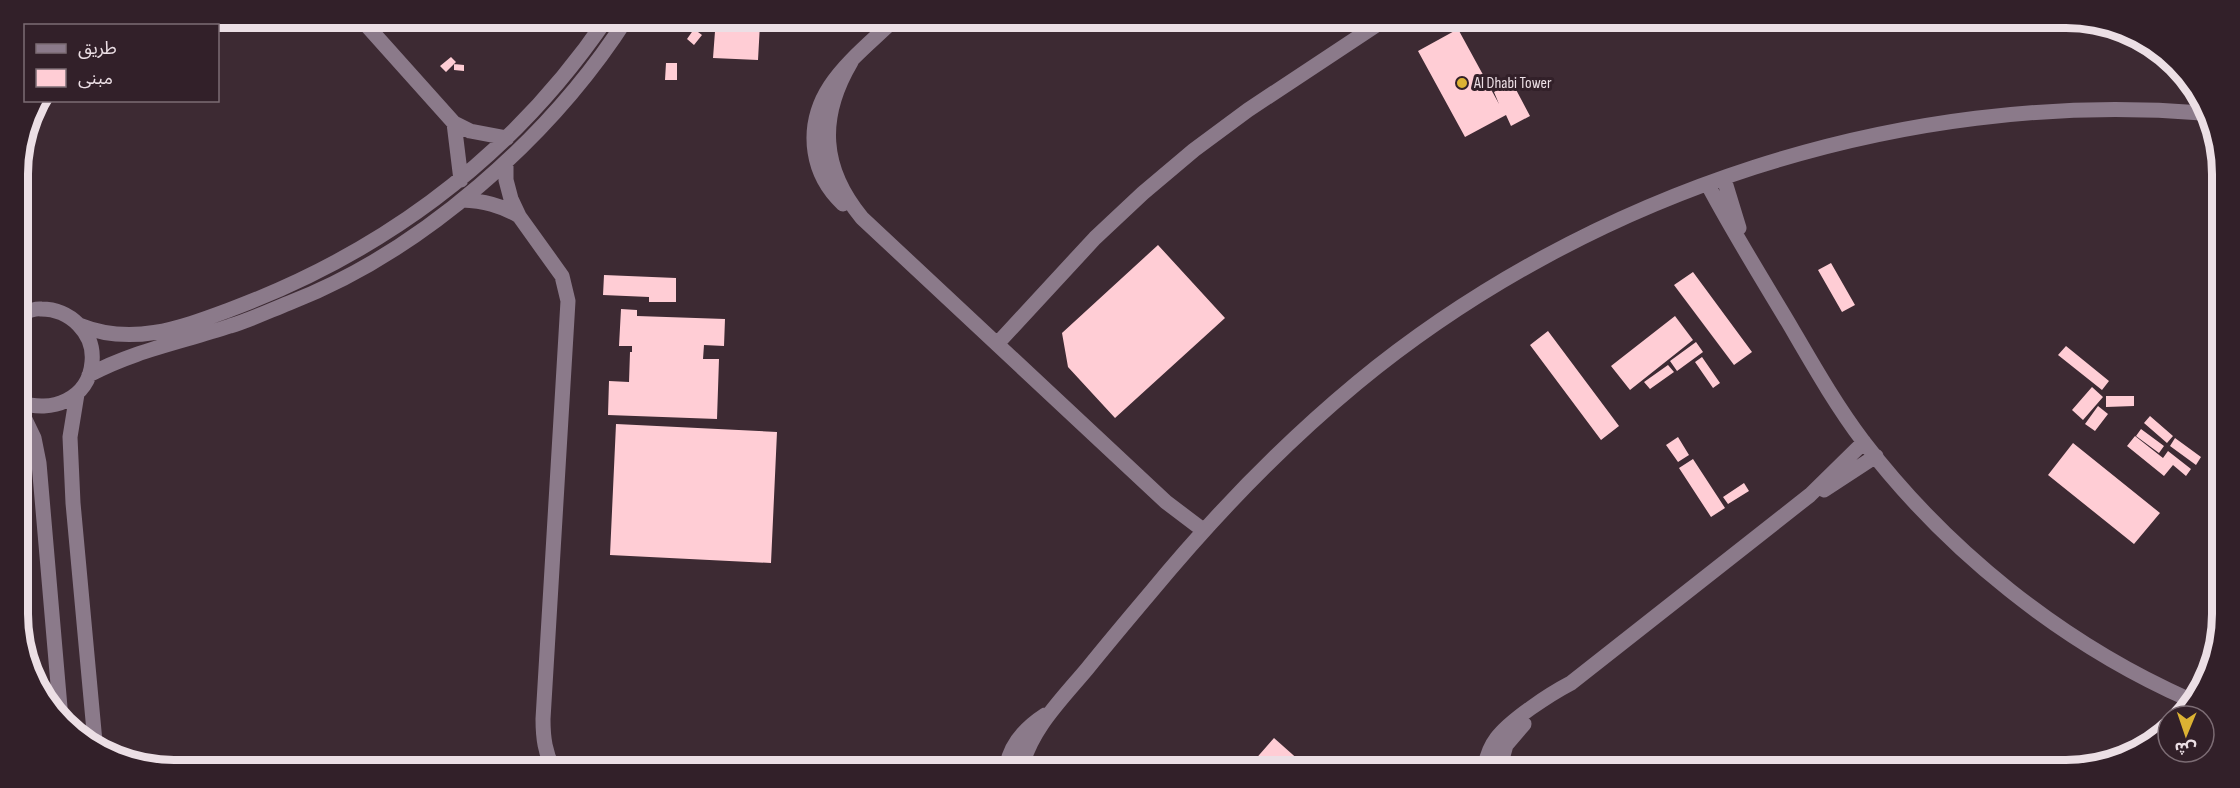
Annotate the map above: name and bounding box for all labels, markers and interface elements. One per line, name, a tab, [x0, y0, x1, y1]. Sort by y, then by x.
legend	[24, 24, 219, 102]
text: طريق	[78, 38, 117, 59]
text: مبنى	[78, 68, 113, 89]
place label: Al Dhabi Tower	[1473, 74, 1552, 93]
marker: Al Dhabi Tower	[1455, 76, 1469, 90]
north arrow	[2156, 704, 2216, 764]
text: ش	[2174, 738, 2197, 757]

